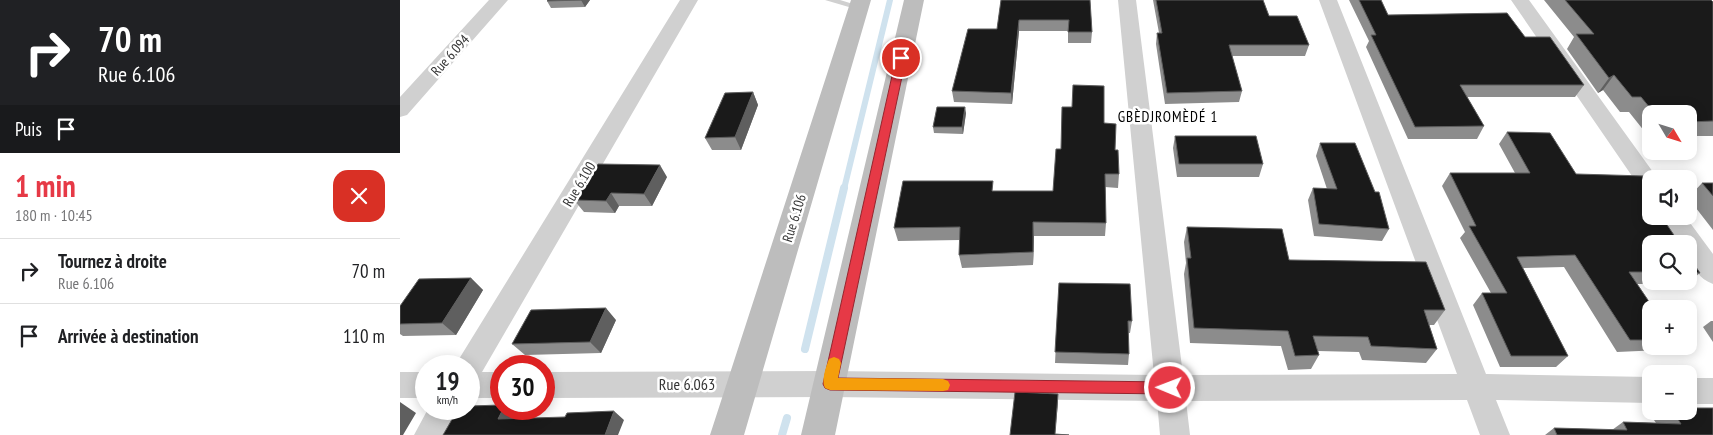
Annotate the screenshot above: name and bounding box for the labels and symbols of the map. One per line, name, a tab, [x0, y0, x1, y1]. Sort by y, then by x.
street label: Rue 6.094	[427, 30, 474, 79]
pin	[880, 37, 922, 79]
north arrow	[1642, 105, 1698, 160]
district label: GBÈDJROMÈDÉ 1	[1118, 107, 1218, 126]
street label: Rue 6.100	[559, 158, 599, 210]
street label: Rue 6.106	[778, 192, 810, 244]
speed limit sign: 30	[490, 355, 555, 420]
position arrow	[1143, 361, 1195, 413]
street label: Rue 6.063	[659, 374, 715, 394]

